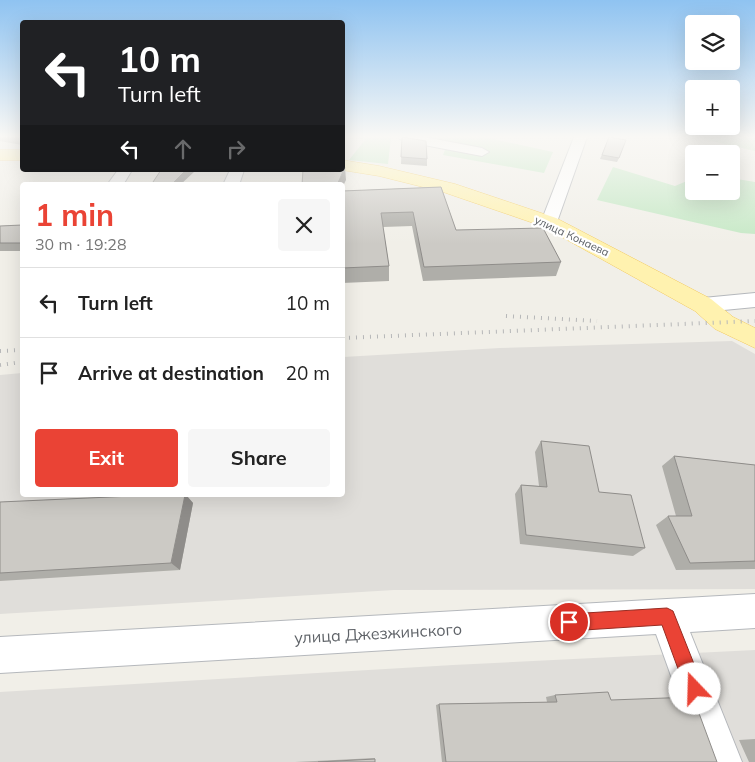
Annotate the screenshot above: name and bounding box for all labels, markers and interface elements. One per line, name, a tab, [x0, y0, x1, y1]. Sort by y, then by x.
map controls	[685, 15, 740, 200]
button: layers	[685, 15, 740, 70]
text: 10 m	[118, 37, 201, 81]
icon: left	[35, 40, 100, 105]
text: Turn left	[118, 80, 201, 108]
button: +	[685, 80, 740, 135]
icon: left	[116, 135, 144, 163]
icon: ahead	[169, 135, 197, 163]
icon: right	[222, 135, 250, 163]
button: −	[685, 145, 740, 200]
text: 1 min	[35, 196, 114, 234]
button: close	[278, 199, 330, 251]
street label: улица Конаева	[532, 213, 612, 259]
text: 30 m · 19:28	[35, 234, 127, 254]
icon: left	[35, 289, 63, 317]
text: Turn left	[78, 291, 153, 315]
text: 10 m	[286, 291, 330, 315]
icon: arrive	[35, 359, 63, 387]
text: Arrive at destination	[78, 361, 264, 385]
text: 20 m	[286, 361, 330, 385]
button: Exit	[35, 429, 178, 487]
button: Share	[188, 429, 330, 487]
pin	[548, 601, 590, 643]
icon: arrive	[555, 608, 583, 636]
street label: улица Джезжинского	[294, 619, 462, 647]
position arrow	[668, 662, 720, 714]

